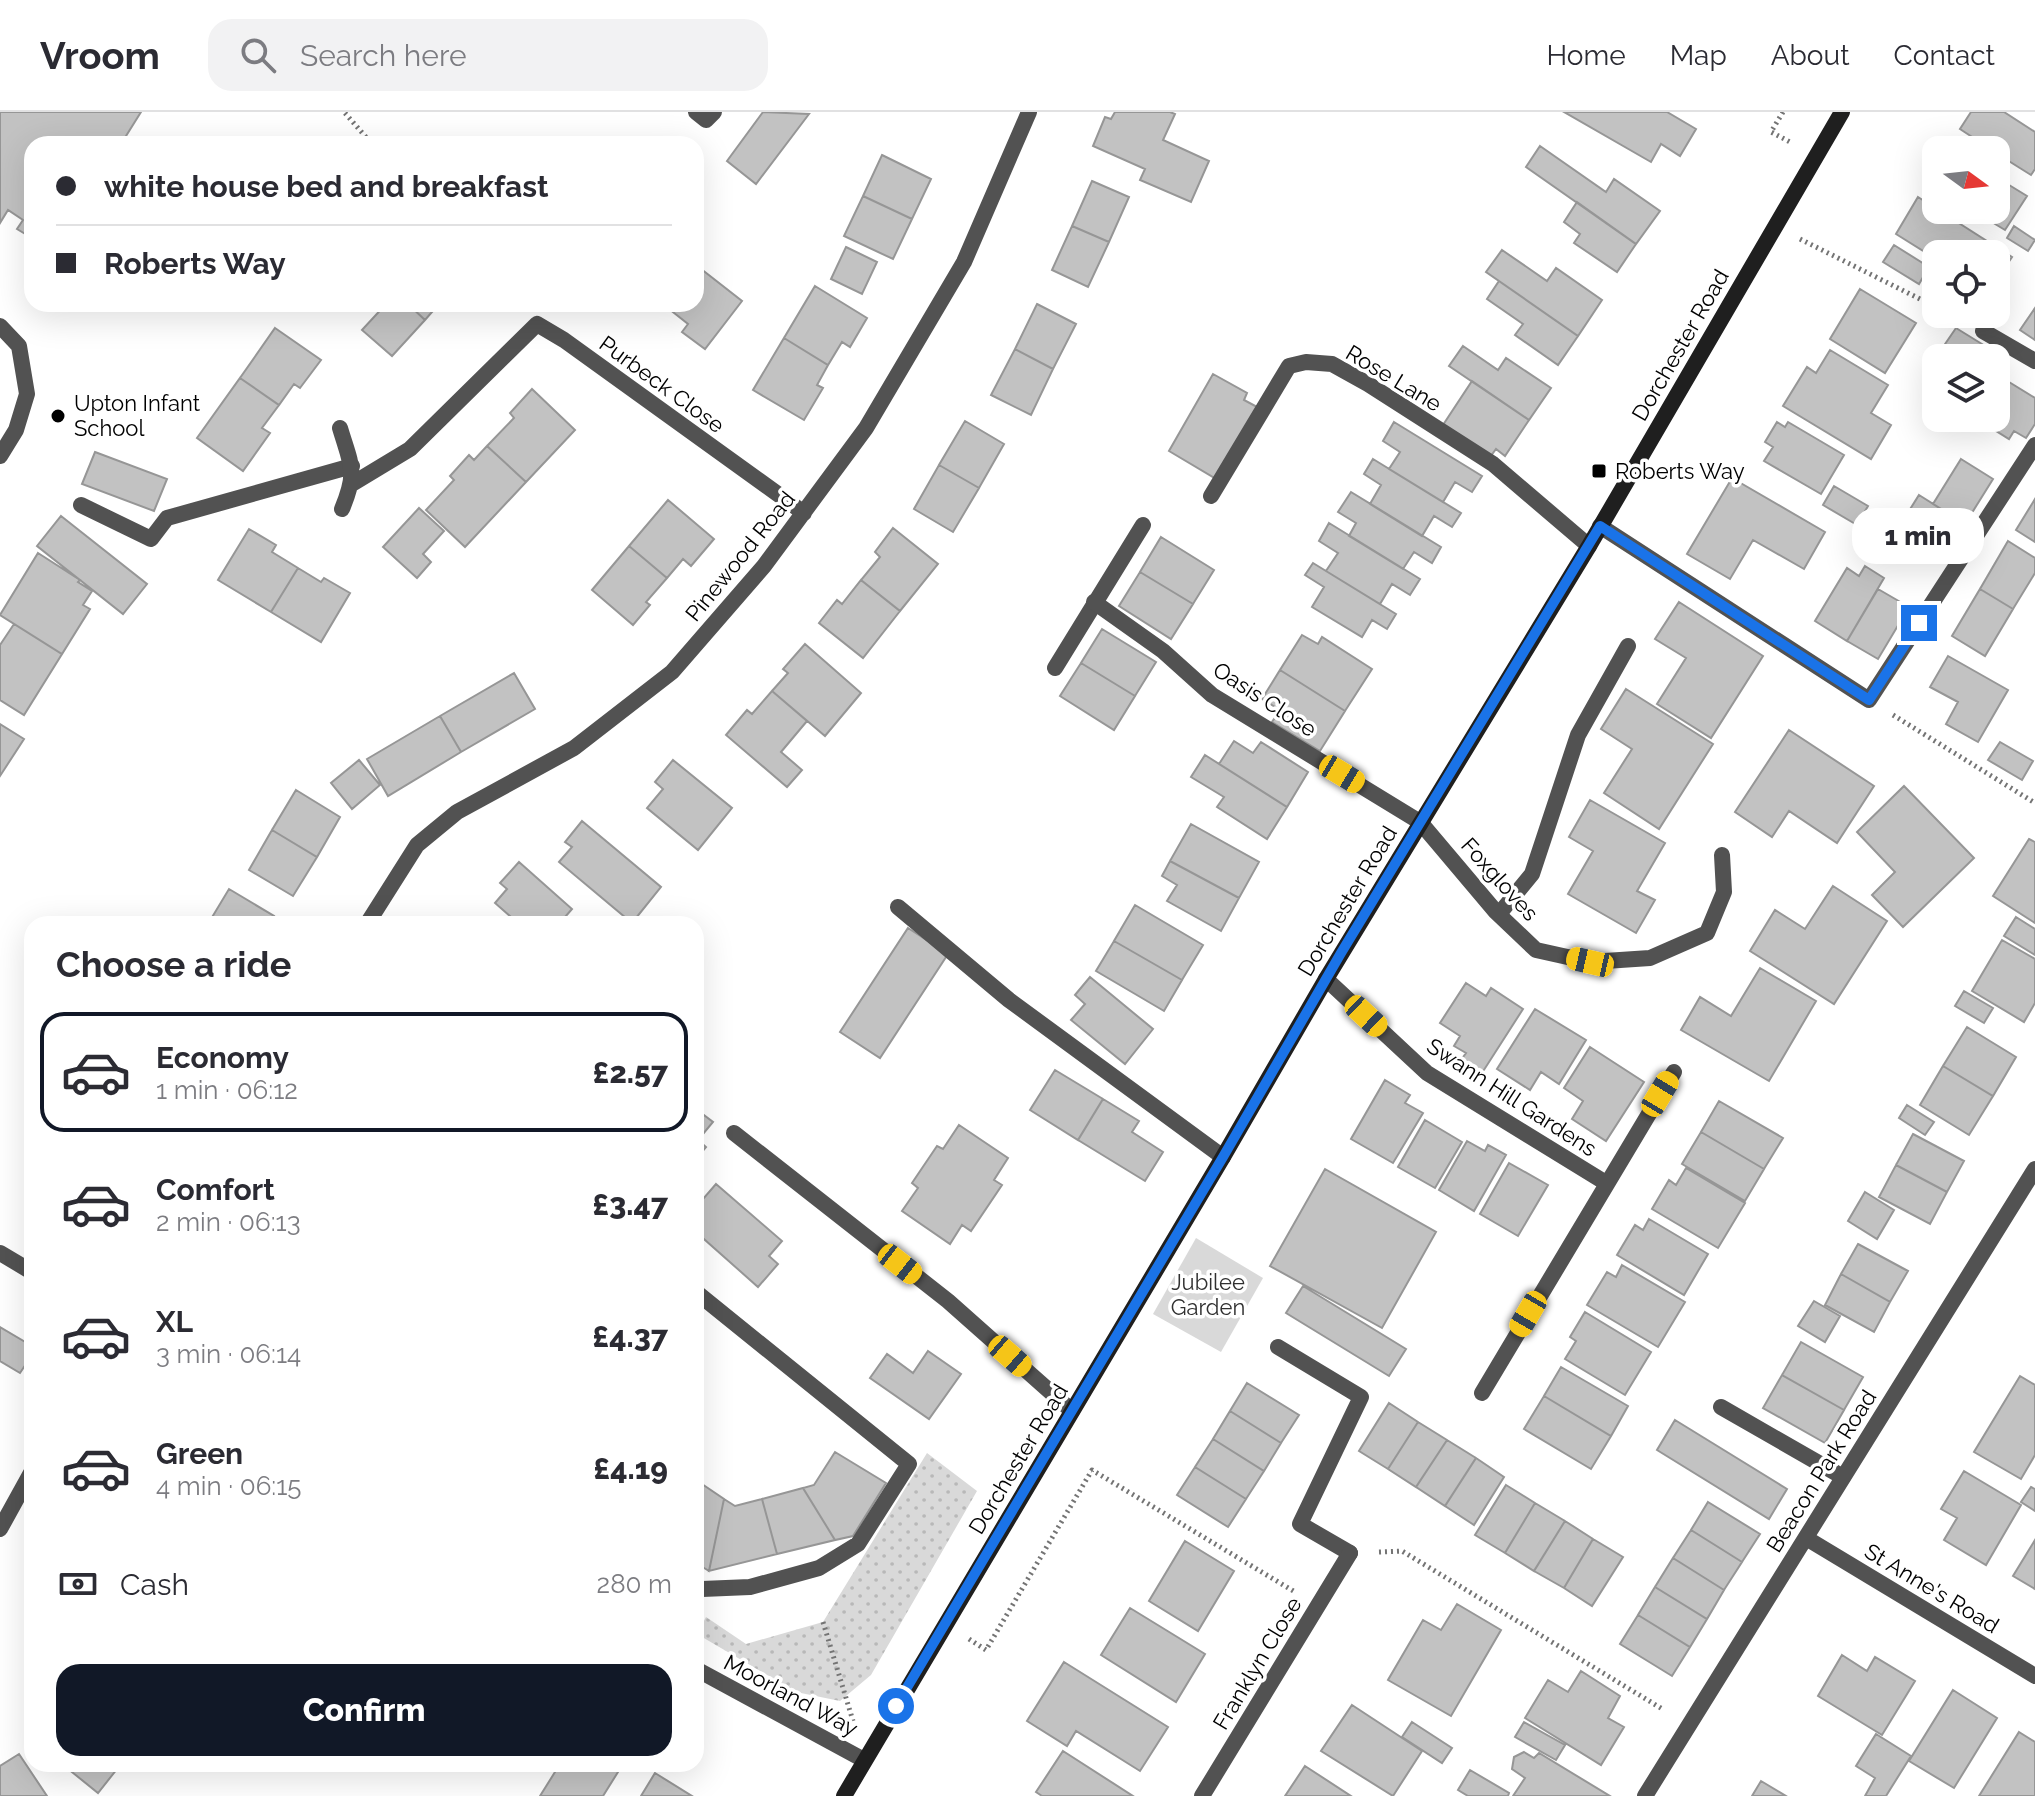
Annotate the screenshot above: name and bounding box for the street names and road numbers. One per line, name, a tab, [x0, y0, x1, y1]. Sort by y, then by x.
street label: Dorchester Road	[1626, 265, 1734, 425]
street label: Purbeck Close	[594, 330, 730, 438]
street label: Rose Lane	[1342, 339, 1447, 417]
street label: Pinewood Road	[680, 486, 800, 626]
street label: Oasis Close	[1209, 656, 1322, 742]
street label: Dorchester Road	[1292, 821, 1402, 981]
street label: Foxgloves	[1456, 832, 1544, 926]
street label: Swann Hill Gardens	[1422, 1032, 1602, 1162]
street label: Dorchester Road	[963, 1379, 1073, 1539]
street label: Beacon Park Road	[1761, 1385, 1881, 1557]
street label: St Anne's Road	[1860, 1538, 2004, 1638]
street label: Franklyn Close	[1207, 1592, 1307, 1734]
street label: Moorland Way	[720, 1649, 862, 1741]

